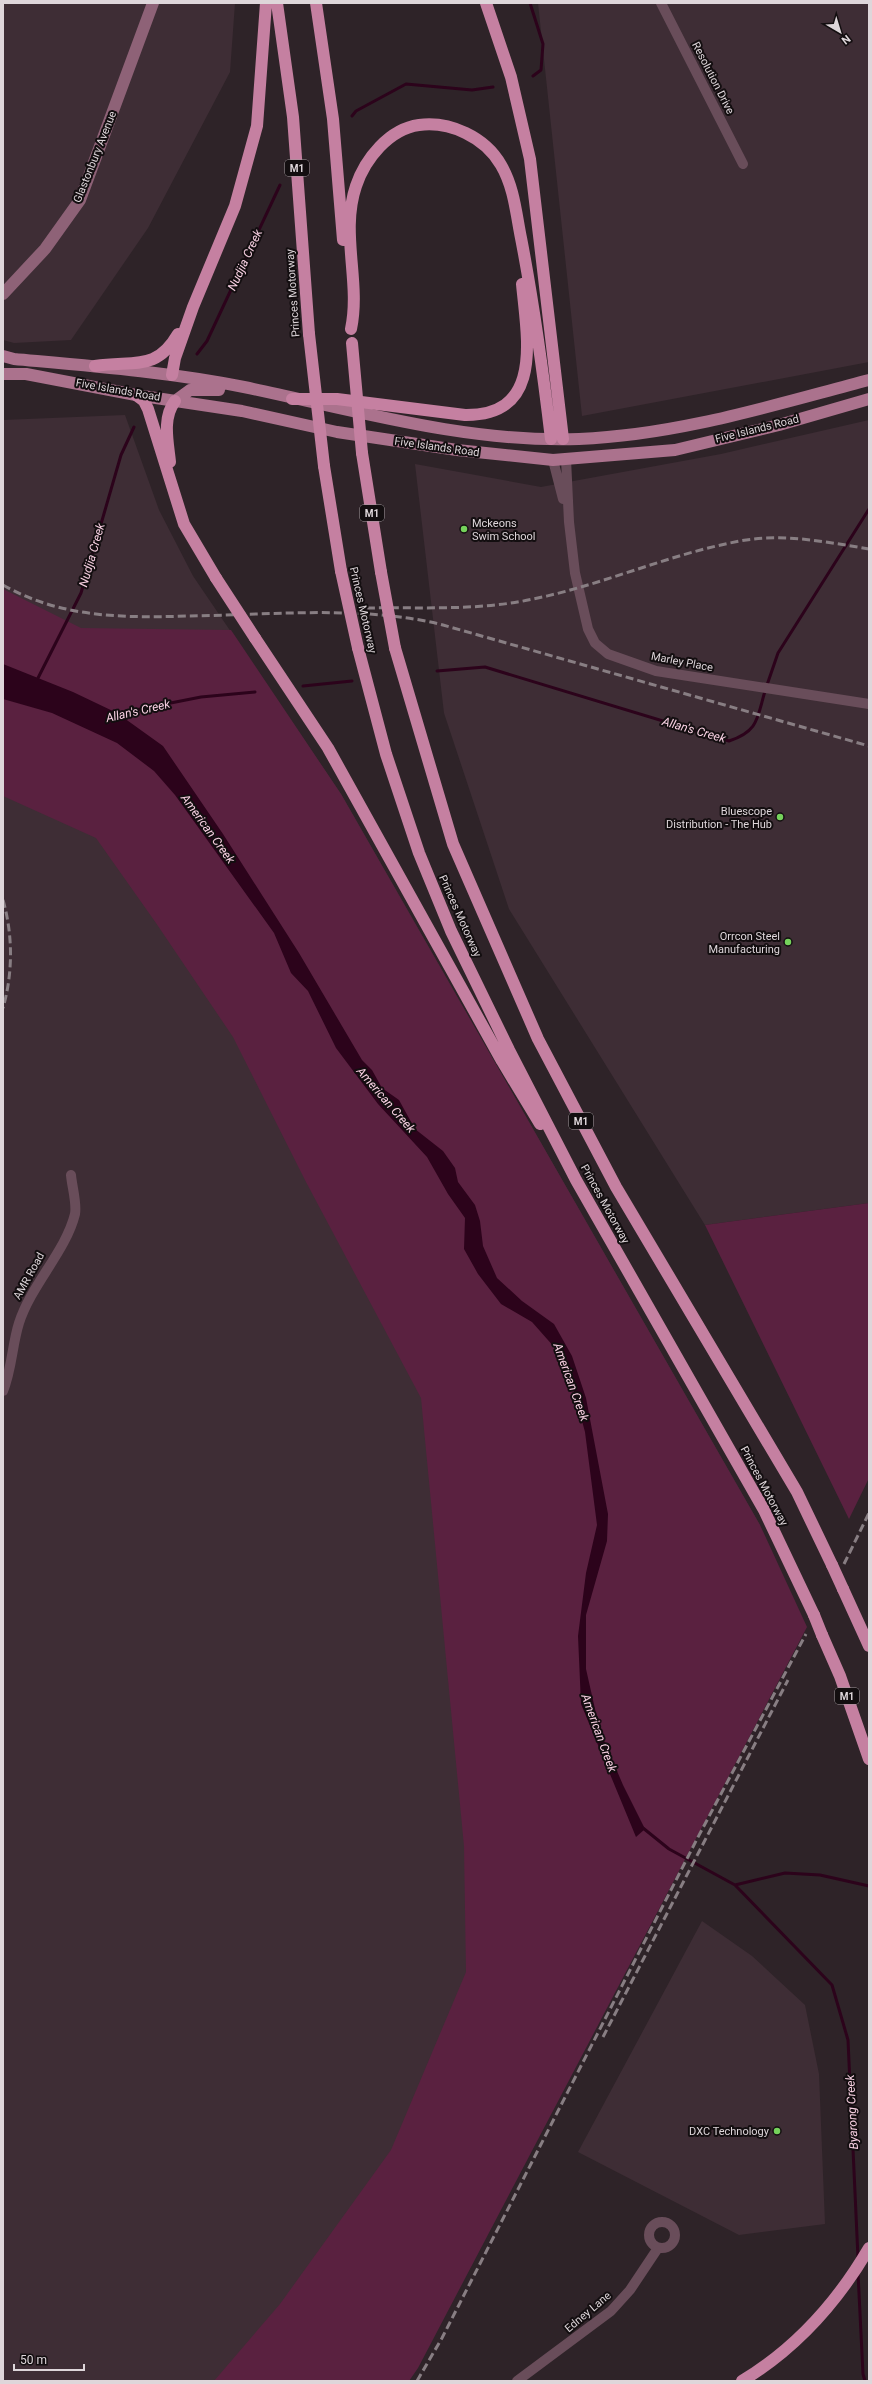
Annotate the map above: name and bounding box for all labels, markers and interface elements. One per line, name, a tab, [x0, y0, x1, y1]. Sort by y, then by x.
north arrow	[820, 12, 860, 52]
text: N	[839, 32, 853, 47]
street label: Resolution Drive	[689, 40, 737, 116]
street label: Glastonbury Avenue	[71, 109, 119, 205]
road number: M1	[285, 160, 309, 176]
water label: Nudjia Creek	[225, 226, 266, 293]
street label: Princes Motorway	[283, 248, 303, 337]
street label: Five Islands Road	[75, 376, 161, 404]
street label: Five Islands Road	[714, 412, 800, 446]
street label: Five Islands Road	[394, 435, 480, 459]
road number: M1	[360, 505, 384, 521]
place label: Mckeons Swim School	[472, 517, 535, 543]
water label: Nudjia Creek	[76, 520, 108, 589]
marker: Mckeons Swim School	[459, 524, 469, 534]
street label: Princes Motorway	[347, 566, 379, 655]
street label: Marley Place	[650, 650, 714, 674]
water label: Allan's Creek	[104, 697, 173, 725]
water label: Allan's Creek	[660, 714, 728, 746]
water label: American Creek	[178, 791, 238, 867]
place label: Bluescope Distribution - The Hub	[666, 805, 772, 831]
marker: Bluescope Distribution - The Hub	[775, 812, 785, 822]
street label: Princes Motorway	[436, 873, 484, 960]
place label: Orrcon Steel Manufacturing	[708, 930, 780, 956]
marker: Orrcon Steel Manufacturing	[783, 937, 793, 947]
water label: American Creek	[353, 1064, 419, 1136]
road number: M1	[569, 1113, 593, 1129]
street label: Princes Motorway	[578, 1162, 632, 1246]
street label: AMR Road	[11, 1250, 47, 1302]
water label: American Creek	[550, 1340, 592, 1424]
street label: Princes Motorway	[738, 1444, 791, 1529]
road number: M1	[835, 1688, 859, 1704]
water label: American Creek	[578, 1691, 620, 1775]
water label: Byarong Creek	[843, 2073, 861, 2150]
place label: DXC Technology	[689, 2125, 770, 2138]
marker: DXC Technology	[772, 2126, 782, 2136]
street label: Edney Lane	[562, 2289, 614, 2335]
scale bar	[14, 2346, 84, 2372]
text: 50 m	[20, 2353, 47, 2367]

